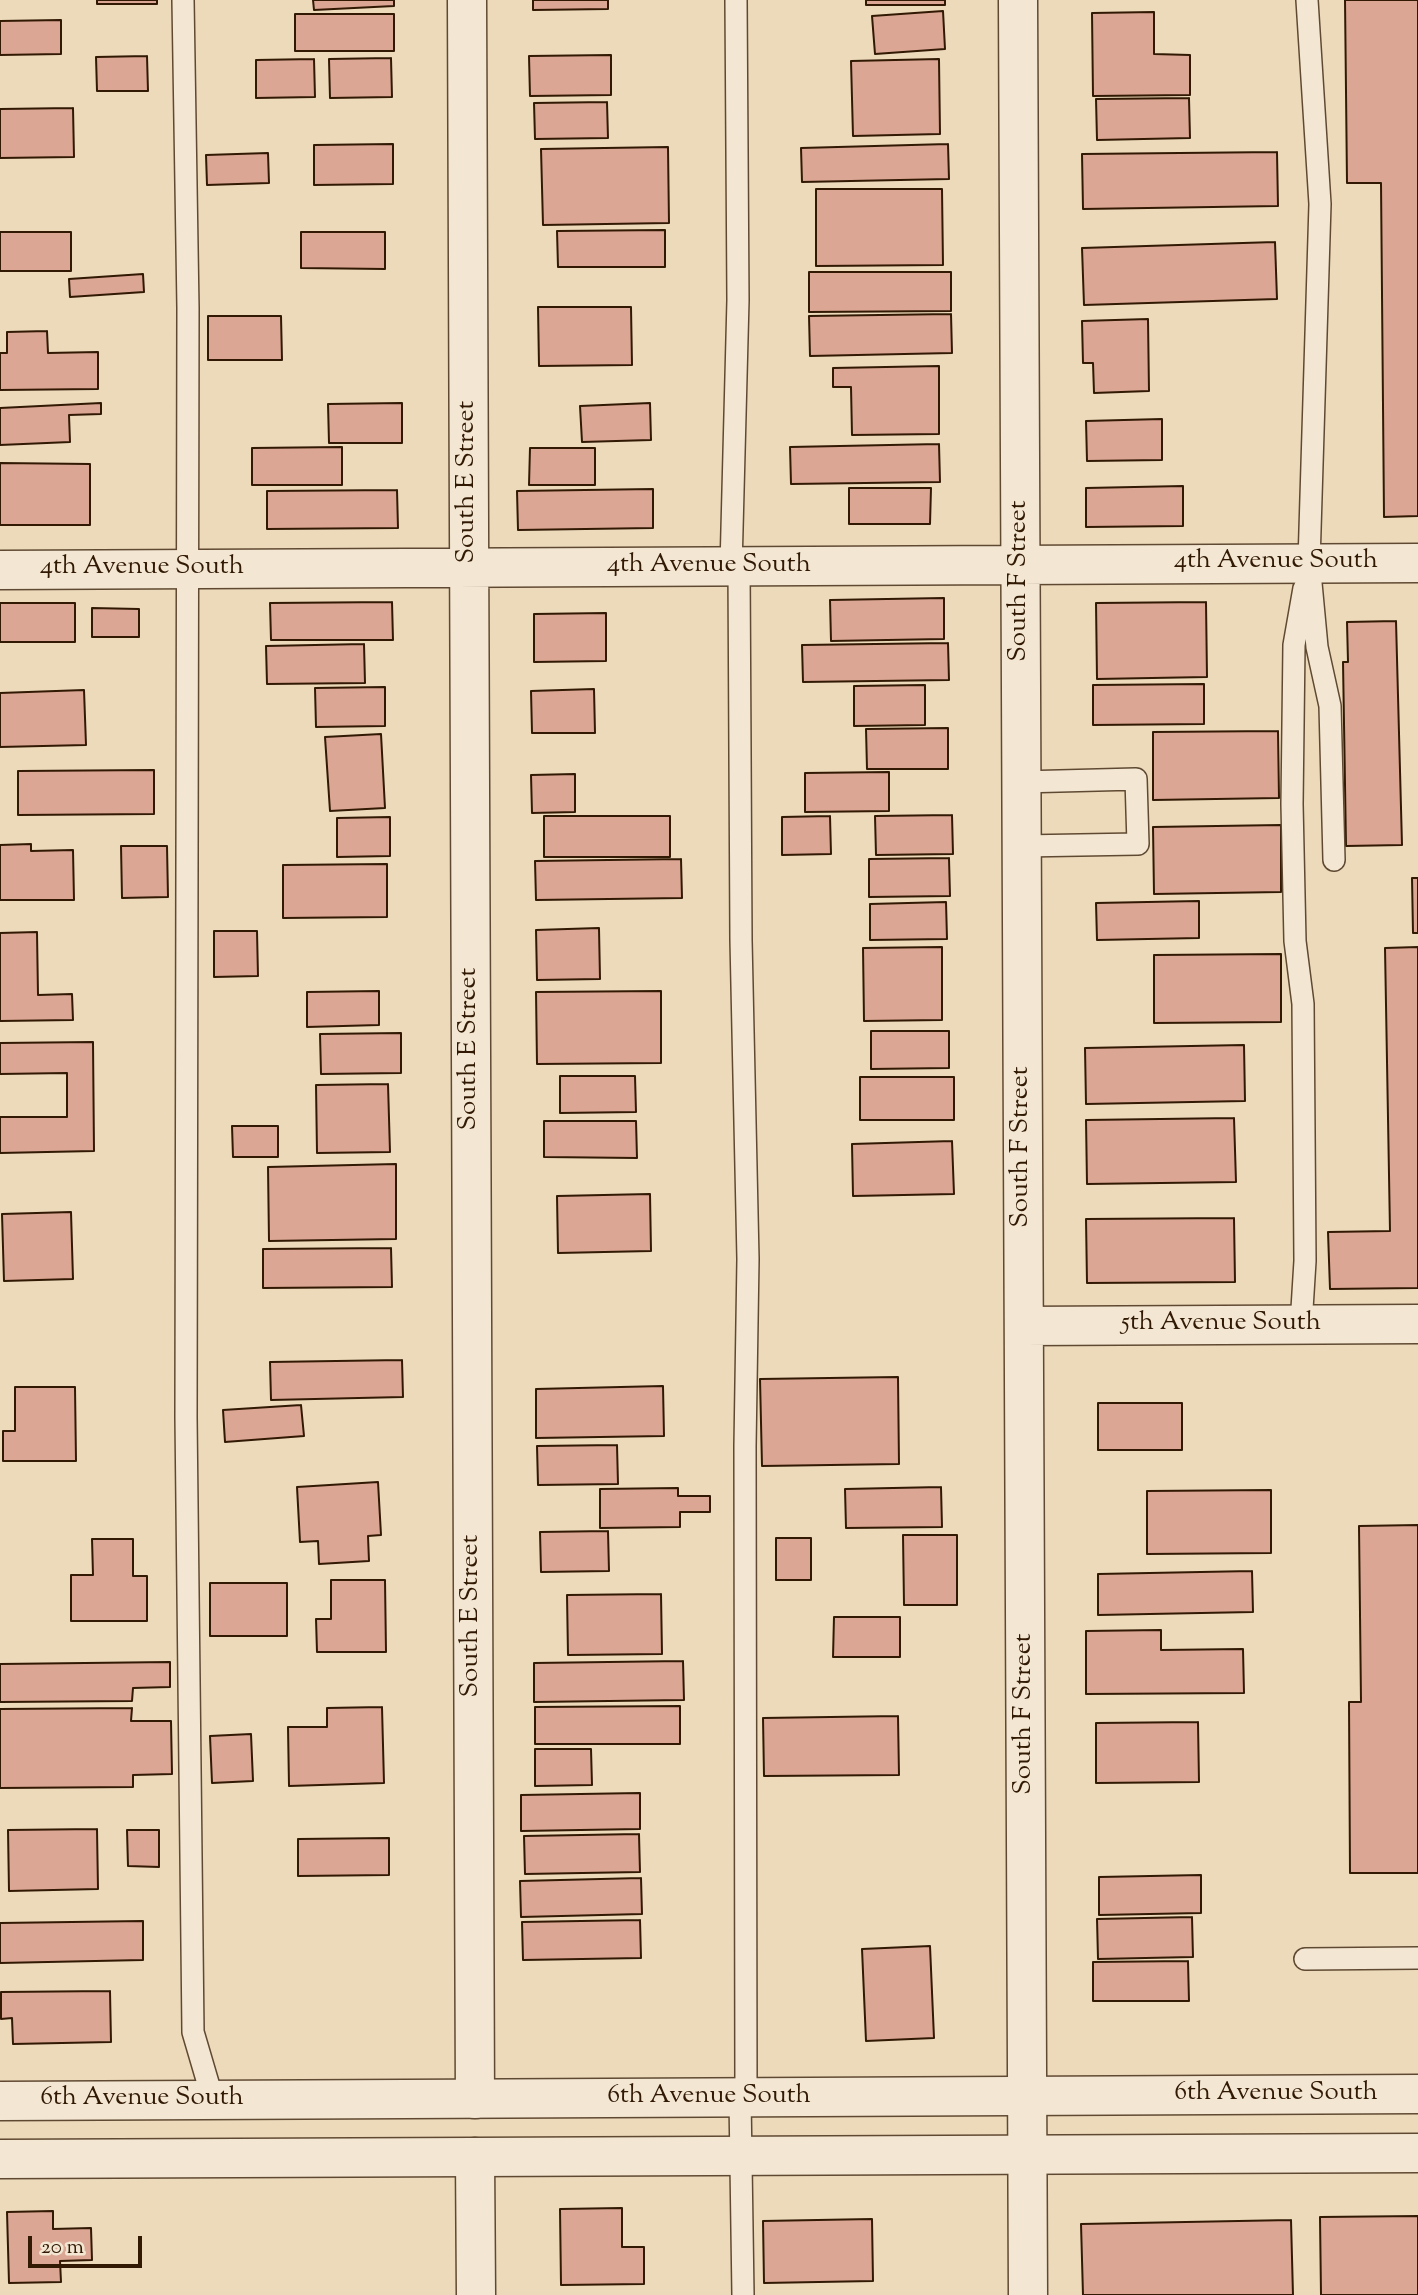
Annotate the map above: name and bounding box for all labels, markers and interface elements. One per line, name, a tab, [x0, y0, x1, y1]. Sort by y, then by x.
street label: South E Street	[453, 401, 485, 563]
street label: South F Street	[1005, 500, 1037, 662]
street label: 4th Avenue South	[1174, 547, 1378, 579]
street label: 4th Avenue South	[607, 551, 811, 583]
street label: 4th Avenue South	[40, 553, 244, 585]
street label: South E Street	[455, 968, 487, 1130]
street label: South F Street	[1007, 1066, 1039, 1228]
street label: 5th Avenue South	[1121, 1309, 1321, 1341]
street label: South E Street	[457, 1535, 489, 1697]
street label: South F Street	[1010, 1633, 1042, 1795]
street label: 6th Avenue South	[1174, 2079, 1378, 2111]
street label: 6th Avenue South	[607, 2082, 811, 2114]
street label: 6th Avenue South	[40, 2084, 244, 2116]
scale bar	[32, 2222, 145, 2266]
text: 20 m	[41, 2233, 84, 2263]

